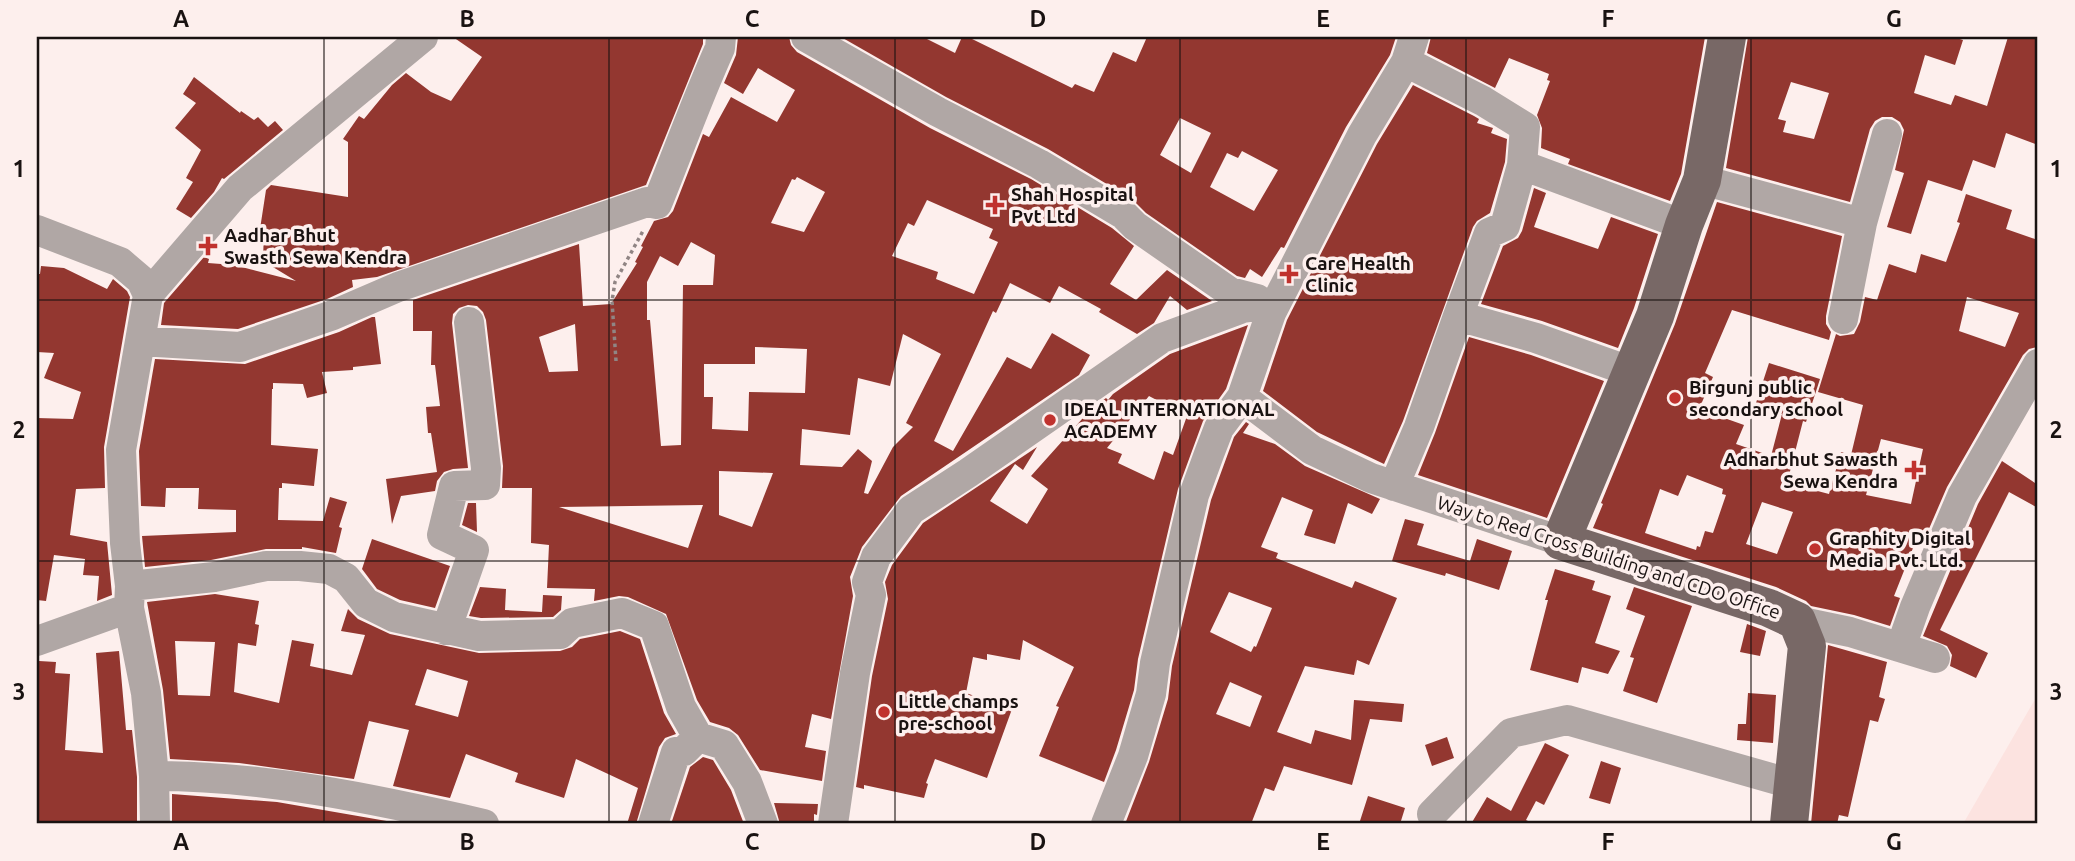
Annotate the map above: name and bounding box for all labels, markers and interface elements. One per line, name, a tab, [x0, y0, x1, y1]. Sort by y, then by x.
text: A	[173, 6, 189, 31]
text: B	[459, 6, 475, 31]
text: C	[745, 6, 760, 31]
text: D	[1030, 6, 1046, 31]
text: E	[1316, 6, 1330, 31]
text: F	[1602, 6, 1615, 31]
text: G	[1886, 6, 1902, 31]
text: 1	[13, 156, 25, 181]
text: 1	[2050, 156, 2062, 181]
place label: Shah Hospital Pvt Ltd	[1011, 183, 1134, 227]
marker: Shah Hospital Pvt Ltd	[985, 195, 1005, 215]
place label: Aadhar Bhut Swasth Sewa Kendra	[224, 224, 407, 268]
marker: Aadhar Bhut Swasth Sewa Kendra	[198, 236, 218, 256]
place label: Care Health Clinic	[1305, 252, 1411, 296]
marker: Care Health Clinic	[1279, 264, 1299, 284]
place label: Birgunj public secondary school	[1689, 376, 1843, 420]
marker: Birgunj public secondary school	[1667, 390, 1683, 406]
place label: IDEAL INTERNATIONAL ACADEMY	[1064, 398, 1275, 442]
marker: IDEAL INTERNATIONAL ACADEMY	[1042, 412, 1058, 428]
text: 2	[13, 417, 25, 442]
text: 2	[2050, 417, 2062, 442]
place label: Adharbhut Sawasth Sewa Kendra	[1723, 448, 1898, 492]
marker: Adharbhut Sawasth Sewa Kendra	[1904, 460, 1924, 480]
street label: Way to Red Cross Building and CDO Office	[1435, 491, 1783, 623]
place label: Graphity Digital Media Pvt. Ltd.	[1829, 527, 1971, 571]
marker: Graphity Digital Media Pvt. Ltd.	[1807, 541, 1823, 557]
text: 3	[13, 679, 25, 704]
text: 3	[2050, 679, 2062, 704]
place label: Little champs pre-school	[898, 690, 1019, 734]
marker: Little champs pre-school	[876, 704, 892, 720]
text: A	[173, 829, 189, 854]
text: B	[459, 829, 475, 854]
text: C	[745, 829, 760, 854]
text: D	[1030, 829, 1046, 854]
text: E	[1316, 829, 1330, 854]
text: F	[1602, 829, 1615, 854]
text: G	[1886, 829, 1902, 854]

